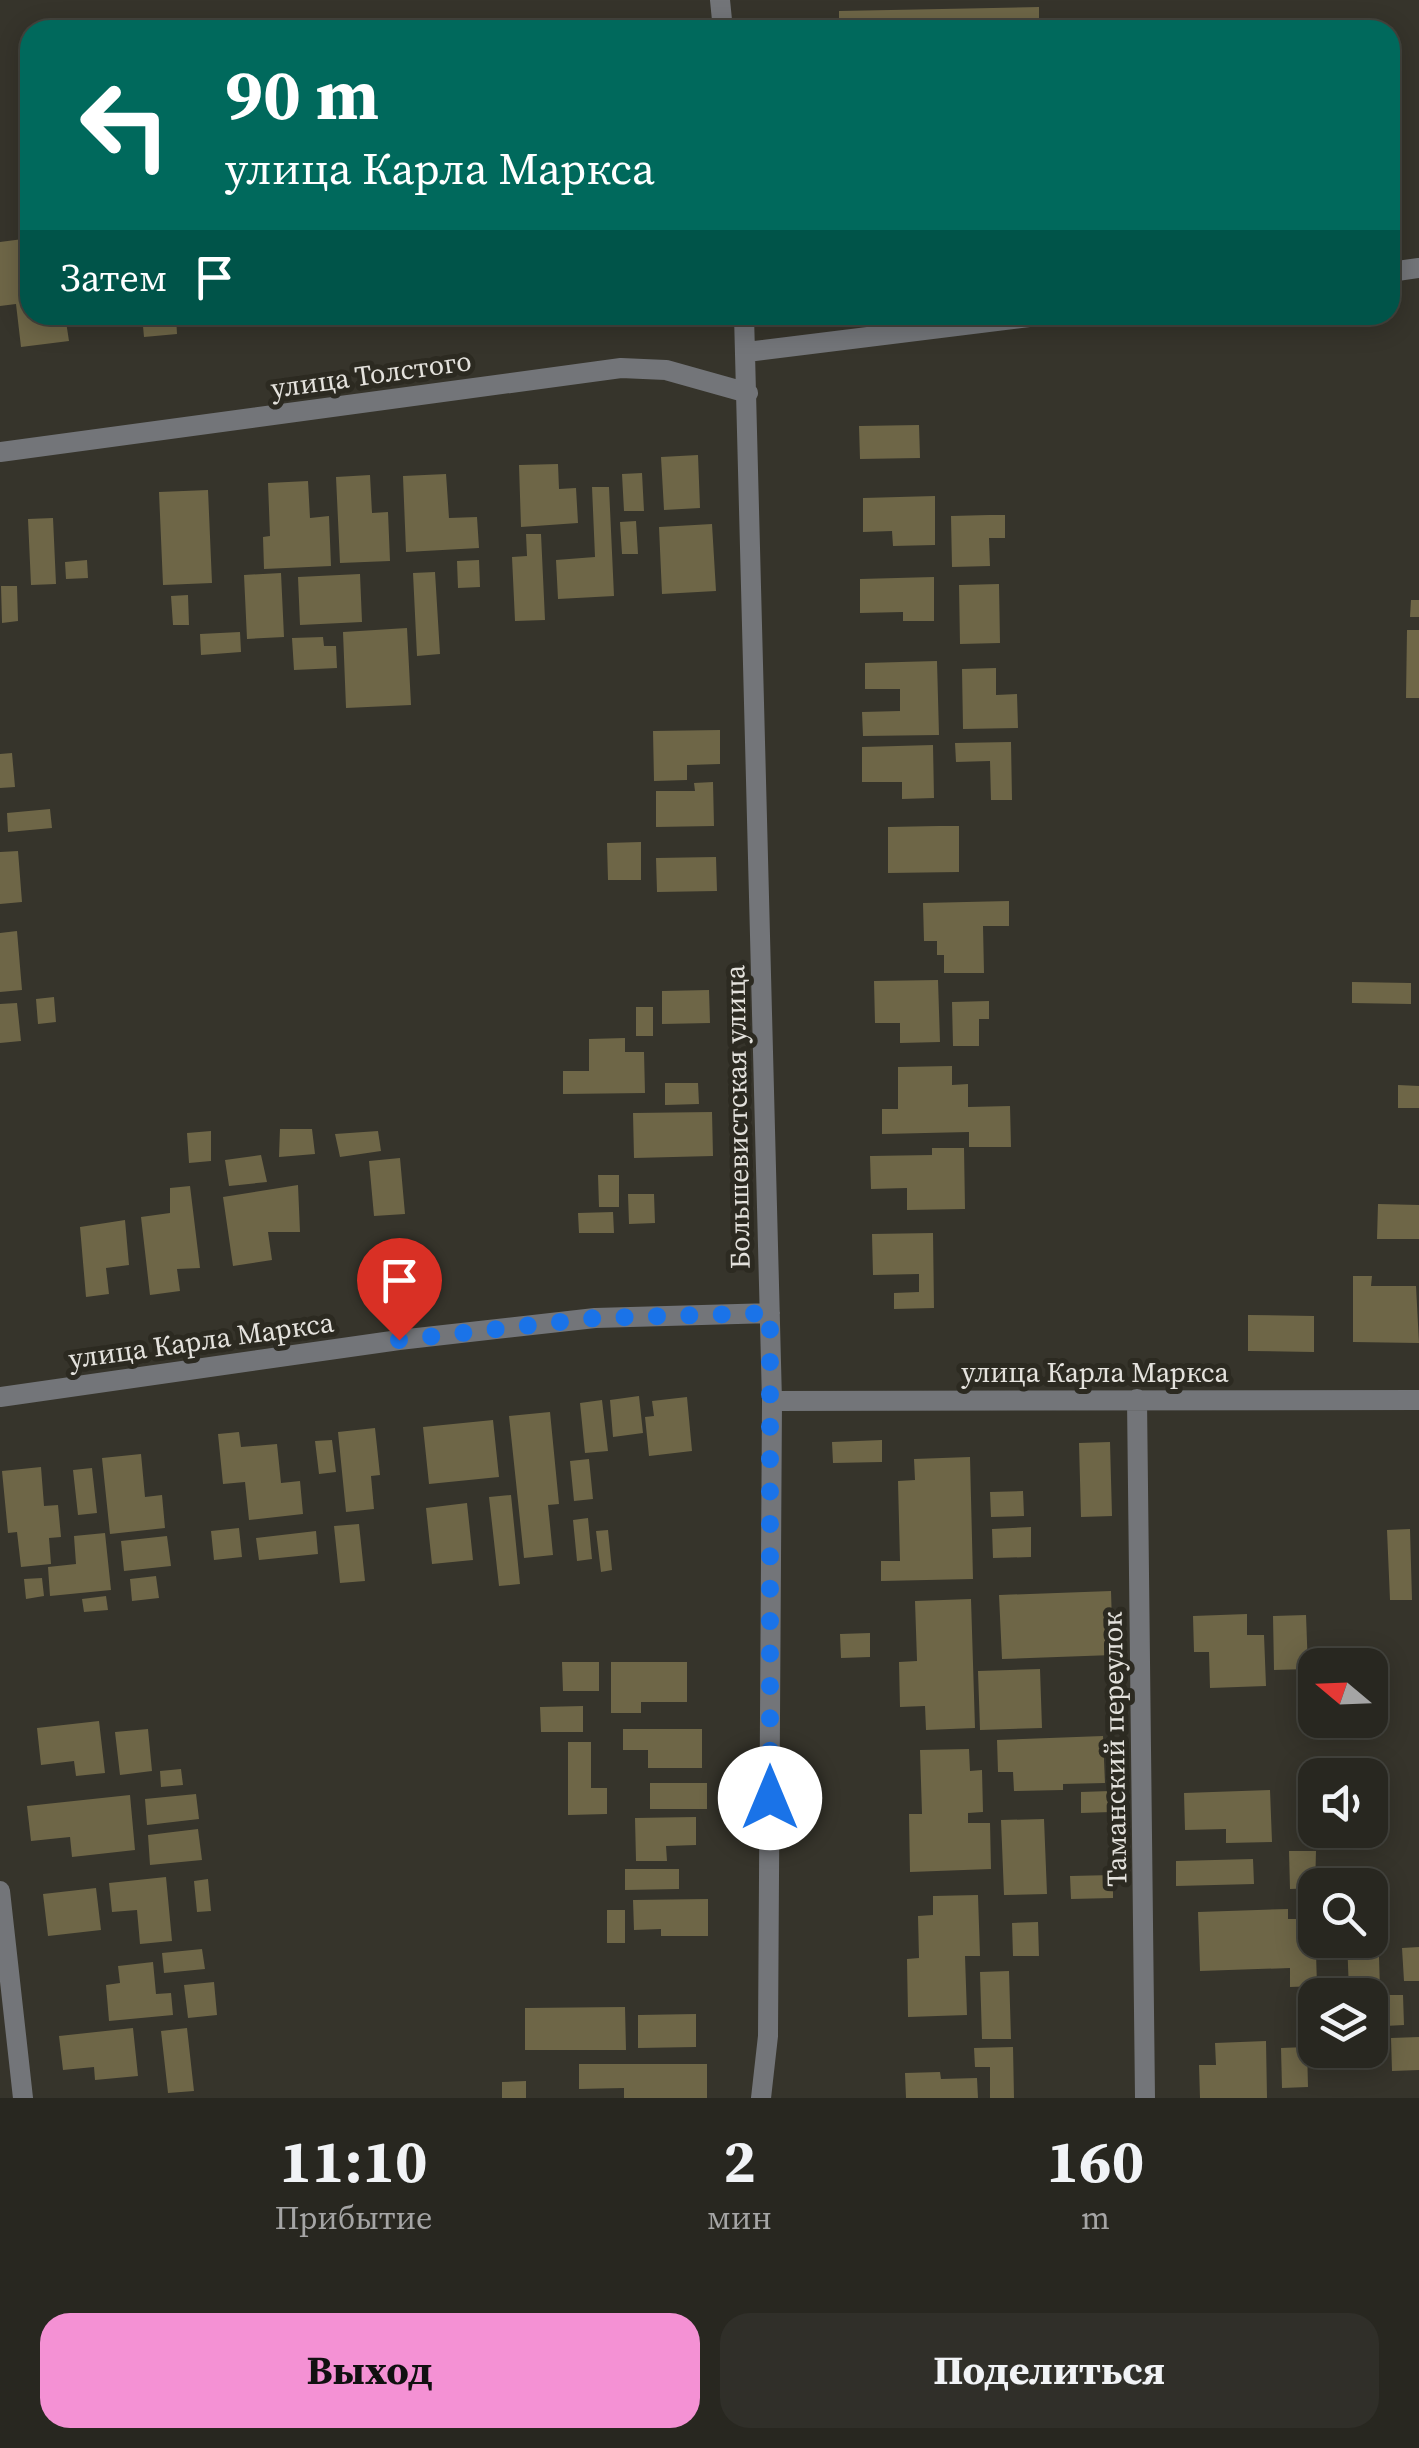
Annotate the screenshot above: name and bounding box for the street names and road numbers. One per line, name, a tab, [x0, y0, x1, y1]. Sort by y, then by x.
street label: улица Толстого	[268, 341, 474, 407]
street label: Большевистская улица	[715, 964, 759, 1269]
street label: улица Карла Маркса	[66, 1302, 337, 1377]
street label: улица Карла Маркса	[961, 1353, 1230, 1391]
street label: Таманский переулок	[1093, 1611, 1135, 1887]

